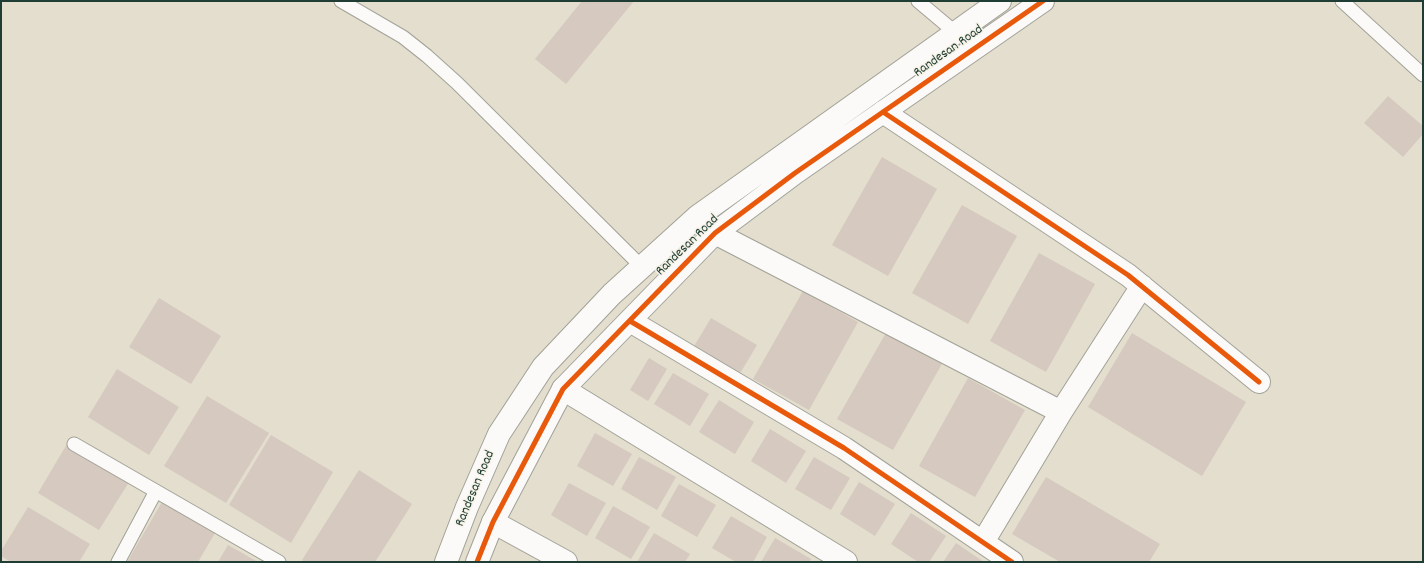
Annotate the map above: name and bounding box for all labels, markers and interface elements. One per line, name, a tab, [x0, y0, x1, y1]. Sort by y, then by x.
street label: Randesan Road	[911, 22, 987, 82]
street label: Randesan Road	[653, 212, 723, 280]
street label: Randesan Road	[452, 448, 500, 530]

